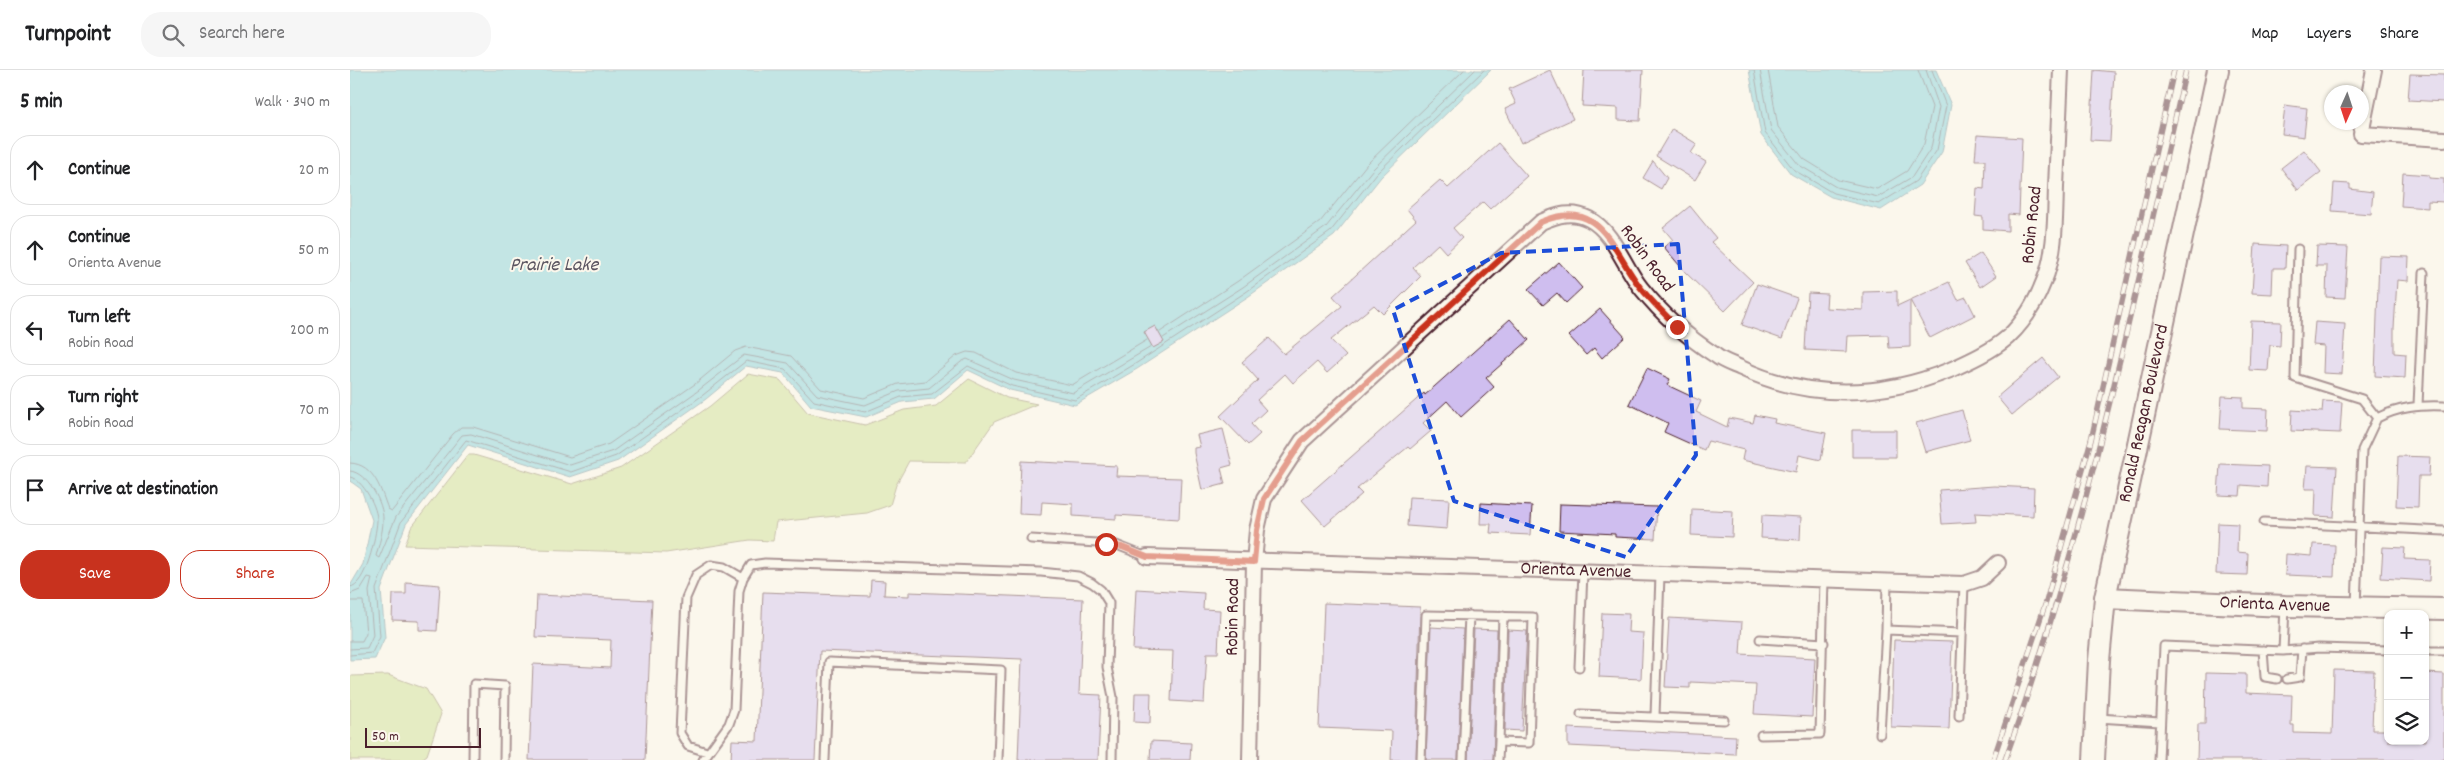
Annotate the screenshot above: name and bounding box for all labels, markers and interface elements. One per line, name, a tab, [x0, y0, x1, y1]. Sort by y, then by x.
search box	[141, 12, 491, 57]
text: Turnpoint	[25, 18, 111, 52]
icon: search	[159, 21, 187, 49]
text: Search here	[199, 21, 285, 48]
text: Map	[2251, 22, 2278, 47]
text: Layers	[2306, 22, 2352, 47]
text: Share	[2380, 22, 2419, 47]
north arrow	[2324, 85, 2369, 130]
text: 5 min	[20, 88, 63, 118]
text: Walk · 340 m	[255, 91, 330, 114]
icon: ahead	[21, 156, 49, 184]
text: Continue	[68, 157, 130, 184]
text: 20 m	[299, 159, 329, 182]
street label: Robin Road	[2015, 185, 2051, 265]
street label: Robin Road	[1612, 219, 1680, 299]
text: Continue	[68, 225, 130, 252]
icon: ahead	[21, 236, 49, 264]
text: 50 m	[298, 239, 329, 262]
text: Orienta Avenue	[68, 252, 161, 275]
water label: Prairie Lake	[510, 252, 599, 280]
text: Turn left	[68, 305, 131, 332]
icon: left	[21, 316, 49, 344]
route end	[1666, 316, 1689, 339]
text: 200 m	[290, 319, 329, 342]
street label: Ronald Reagan Boulevard	[2112, 322, 2177, 505]
text: Robin Road	[68, 332, 134, 355]
text: Turn right	[68, 385, 139, 412]
icon: right	[21, 396, 49, 424]
text: 70 m	[299, 399, 329, 422]
text: Robin Road	[68, 412, 134, 435]
icon: arrive	[21, 476, 49, 504]
text: Arrive at destination	[68, 477, 218, 504]
route start	[1095, 533, 1118, 556]
button: Save	[20, 550, 170, 599]
button: Share	[180, 550, 330, 599]
street label: Orienta Avenue	[1520, 556, 1632, 586]
street label: Robin Road	[1220, 578, 1248, 656]
street label: Orienta Avenue	[2219, 590, 2331, 620]
map controls	[2384, 610, 2429, 745]
button: +	[2384, 610, 2429, 655]
button: −	[2384, 655, 2429, 700]
button: layers	[2384, 700, 2429, 745]
scale bar	[365, 725, 481, 748]
text: 50 m	[372, 727, 399, 747]

